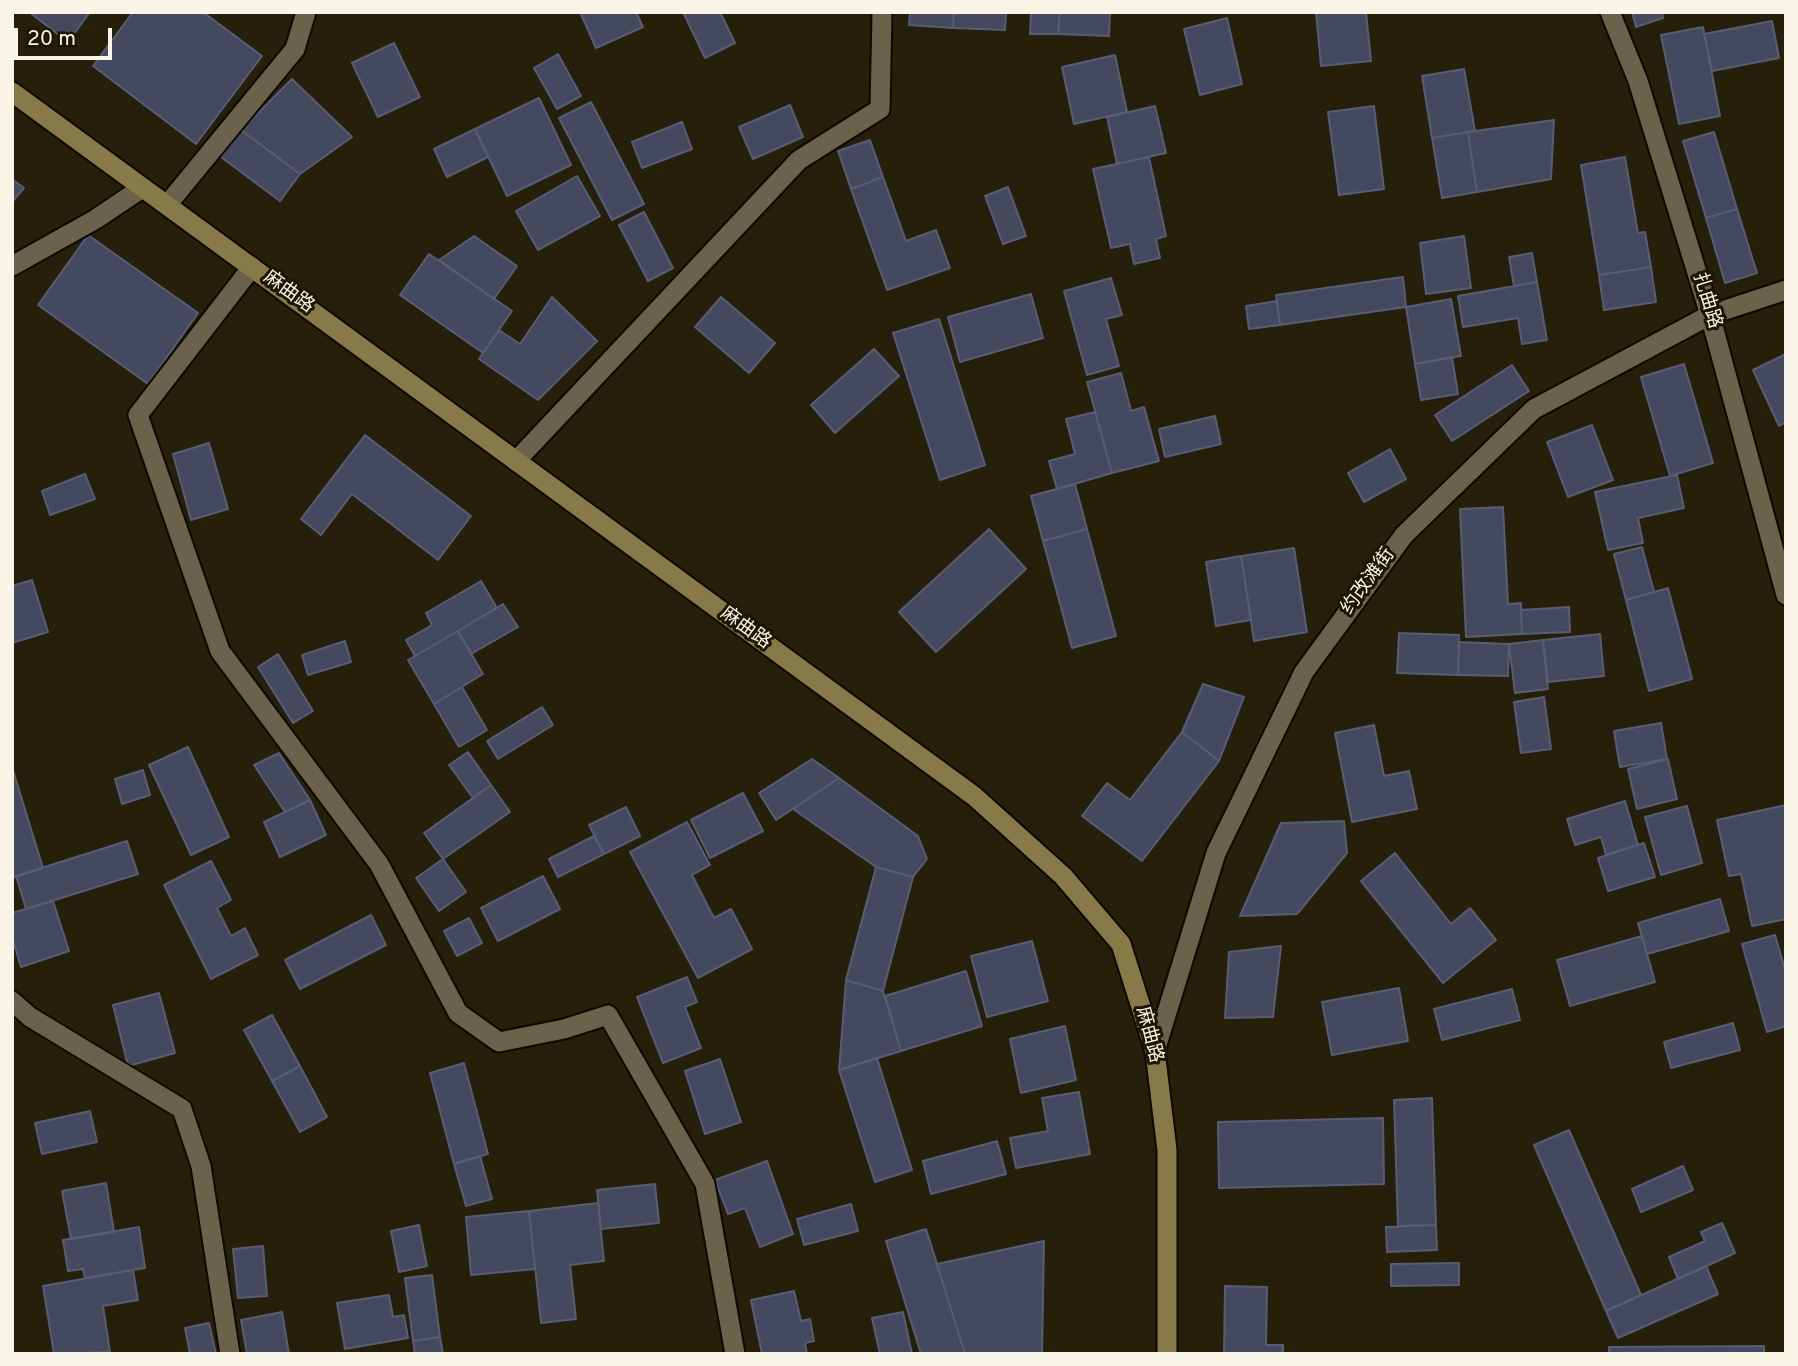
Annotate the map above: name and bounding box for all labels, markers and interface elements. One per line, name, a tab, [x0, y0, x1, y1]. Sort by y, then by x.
scale bar	[18, 14, 116, 58]
text: 20 m	[27, 26, 76, 53]
street label: 麻曲路	[258, 267, 318, 319]
street label: 扎曲路	[1687, 270, 1725, 332]
street label: 约改滩街	[1337, 545, 1401, 619]
street label: 麻曲路	[715, 603, 775, 655]
street label: 麻曲路	[1130, 1005, 1166, 1065]

